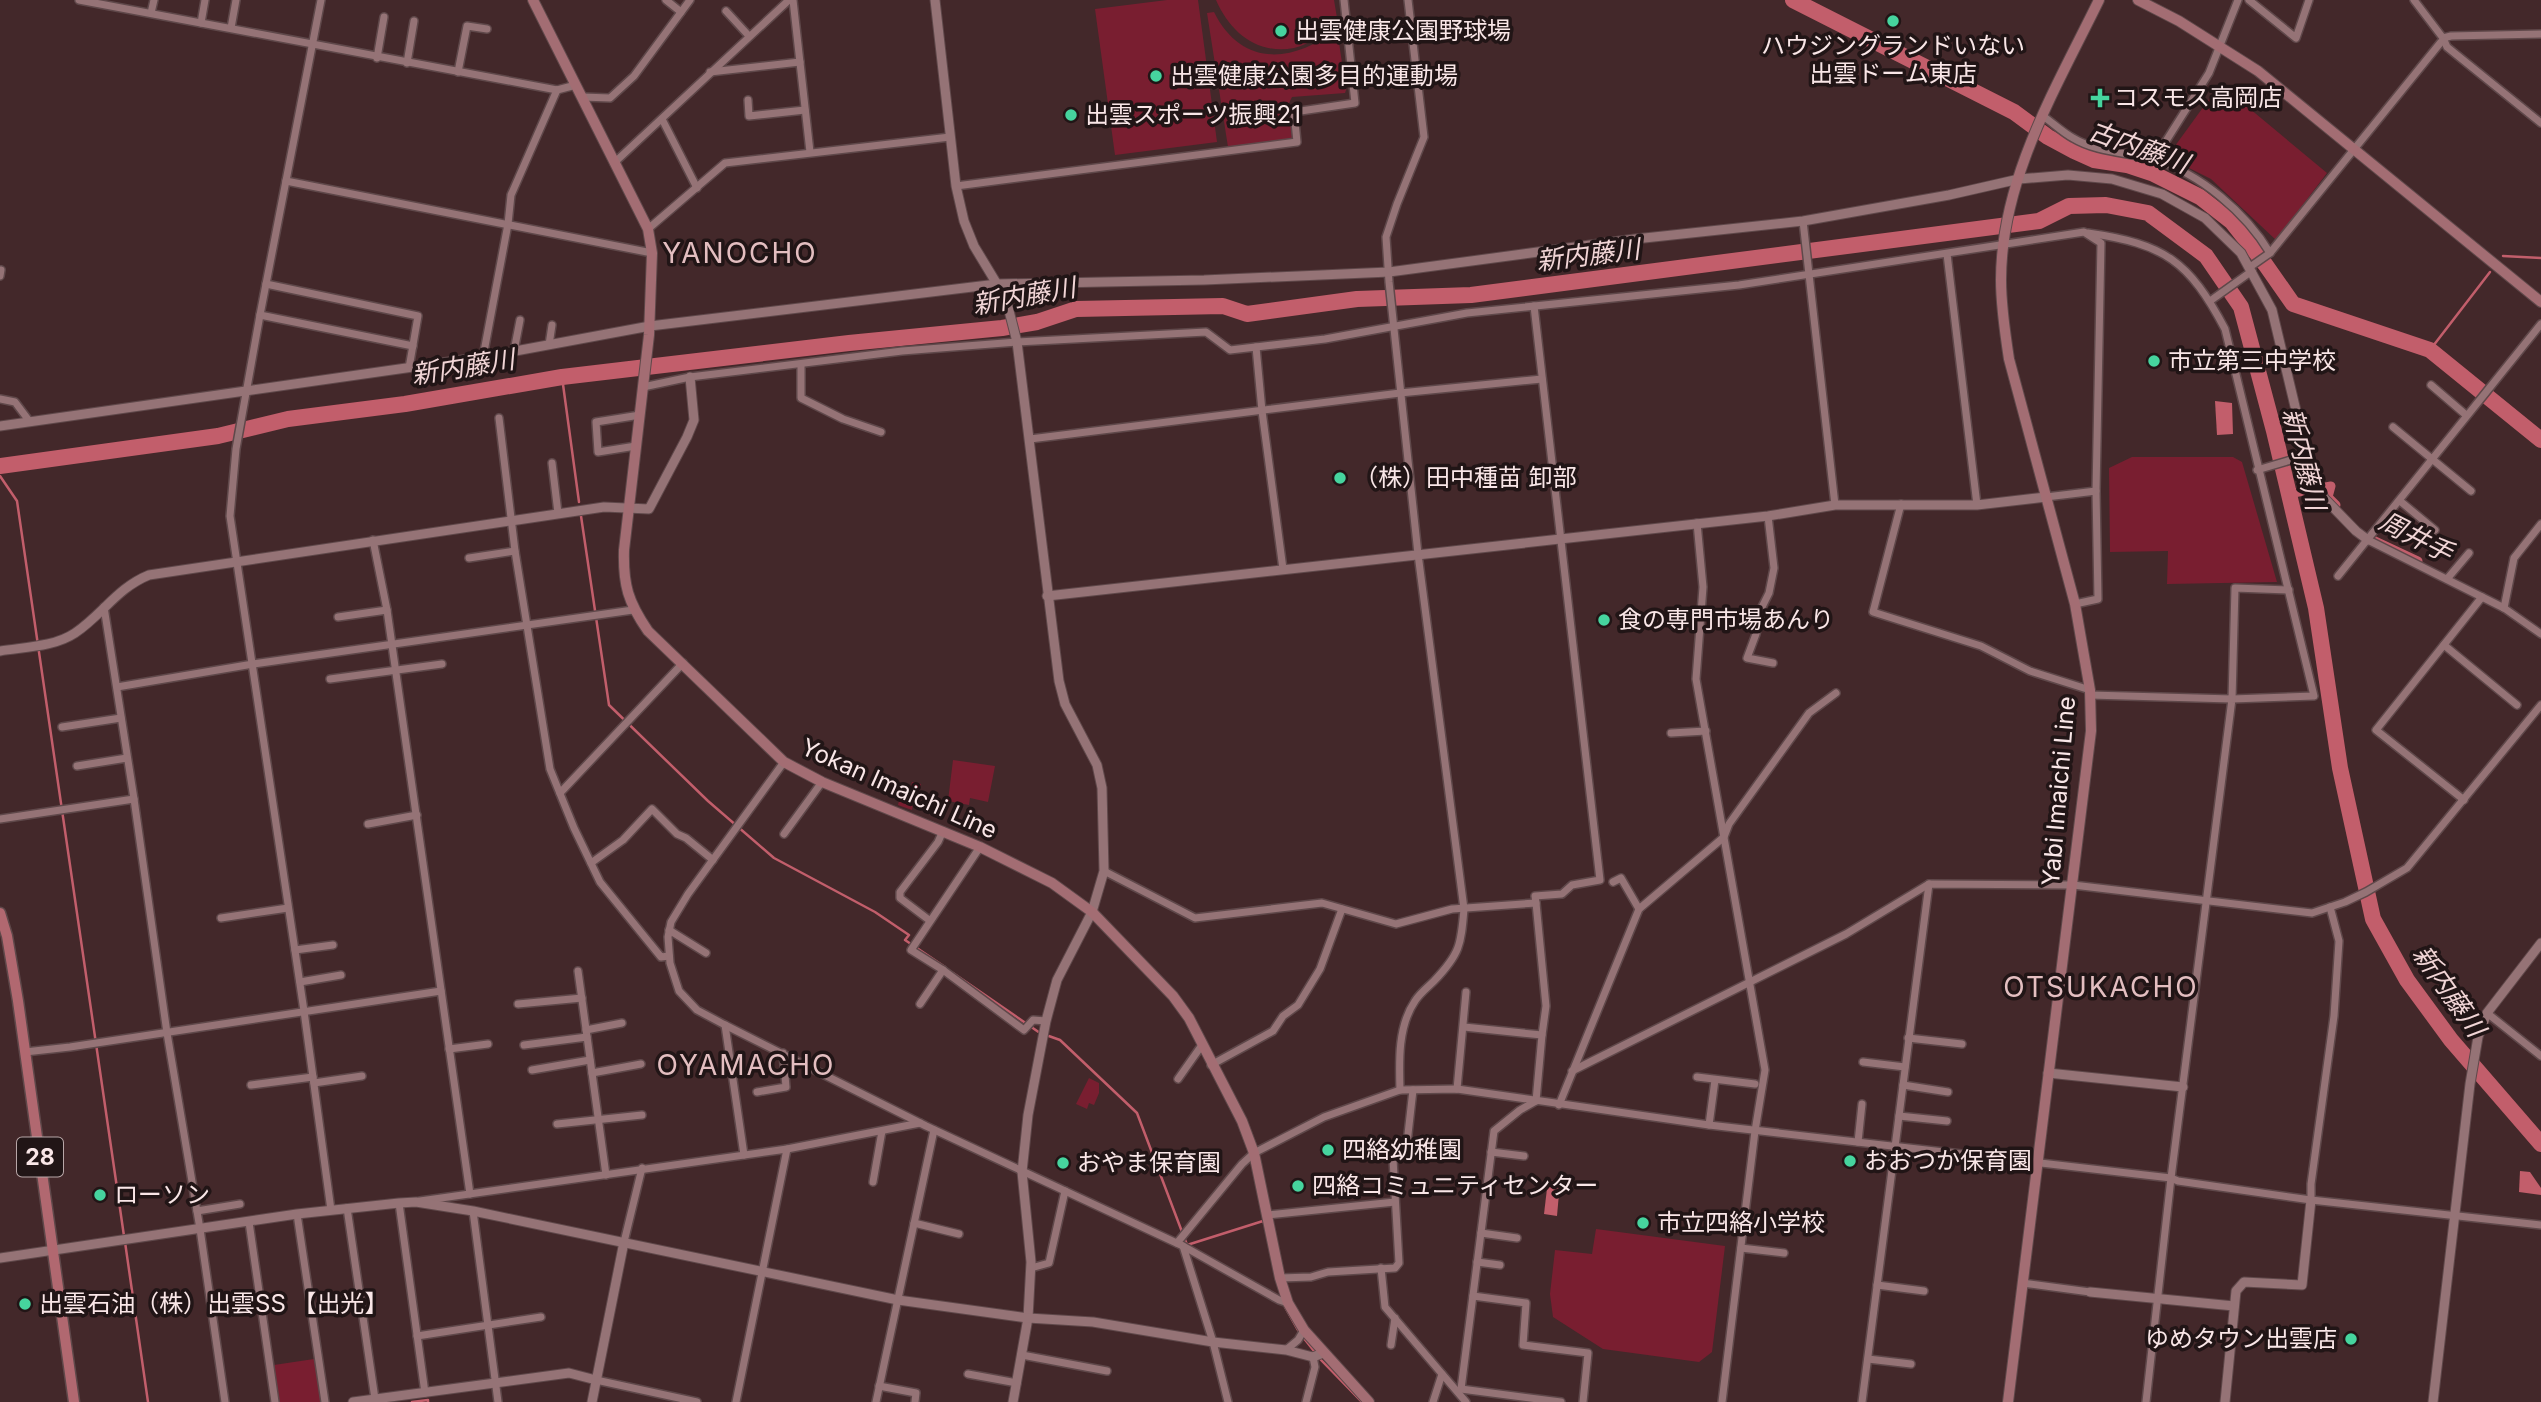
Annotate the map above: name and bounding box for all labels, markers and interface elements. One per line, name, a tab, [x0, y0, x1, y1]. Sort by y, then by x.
marker: ハウジングランドいない 出雲ドーム東店	[1885, 13, 1901, 29]
place label: 出雲健康公園野球場	[1295, 16, 1511, 45]
marker: 出雲健康公園野球場	[1273, 23, 1289, 39]
place label: ハウジングランドいない 出雲ドーム東店	[1761, 31, 2025, 88]
place label: 出雲健康公園多目的運動場	[1170, 61, 1458, 90]
marker: 出雲健康公園多目的運動場	[1148, 68, 1164, 84]
place label: コスモス高岡店	[2114, 83, 2282, 112]
marker: コスモス高岡店	[2092, 90, 2108, 106]
place label: 出雲スポーツ振興21	[1085, 100, 1301, 129]
marker: 出雲スポーツ振興21	[1063, 107, 1079, 123]
water label: 古内藤川	[2085, 114, 2196, 180]
water label: 新内藤川	[1534, 232, 1644, 276]
district label: YANOCHO	[662, 236, 818, 270]
water label: 新内藤川	[970, 271, 1081, 320]
water label: 新内藤川	[409, 343, 520, 390]
place label: 市立第三中学校	[2168, 346, 2336, 375]
marker: 市立第三中学校	[2146, 353, 2162, 369]
water label: 新内藤川	[2277, 405, 2333, 516]
place label: （株）田中種苗 卸部	[1354, 463, 1577, 492]
marker: （株）田中種苗 卸部	[1332, 470, 1348, 486]
water label: 周井手	[2374, 505, 2460, 569]
place label: 食の専門市場あんり	[1618, 605, 1834, 634]
marker: 食の専門市場あんり	[1596, 612, 1612, 628]
street label: Yabi Imaichi Line	[2036, 695, 2081, 887]
street label: Yokan Imaichi Line	[797, 732, 1002, 845]
water label: 新内藤川	[2407, 939, 2494, 1045]
district label: OTSUKACHO	[2003, 970, 2199, 1004]
district label: OYAMACHO	[656, 1048, 836, 1082]
place label: 四絡幼稚園	[1342, 1135, 1462, 1164]
road number: 28	[17, 1138, 63, 1176]
marker: 四絡幼稚園	[1320, 1142, 1336, 1158]
place label: おおつか保育園	[1864, 1146, 2032, 1175]
place label: おやま保育園	[1077, 1148, 1221, 1177]
marker: おおつか保育園	[1842, 1153, 1858, 1169]
marker: おやま保育園	[1055, 1155, 1071, 1171]
place label: 四絡コミュニティセンター	[1312, 1171, 1599, 1200]
marker: 四絡コミュニティセンター	[1290, 1178, 1306, 1194]
place label: ローソン	[114, 1180, 210, 1209]
marker: ローソン	[92, 1187, 108, 1203]
place label: 市立四絡小学校	[1657, 1208, 1825, 1237]
marker: 市立四絡小学校	[1635, 1215, 1651, 1231]
place label: 出雲石油（株）出雲SS 【出光】	[39, 1289, 389, 1318]
marker: 出雲石油（株）出雲SS 【出光】	[17, 1296, 33, 1312]
place label: ゆめタウン出雲店	[2145, 1324, 2337, 1353]
marker: ゆめタウン出雲店	[2343, 1331, 2359, 1347]

